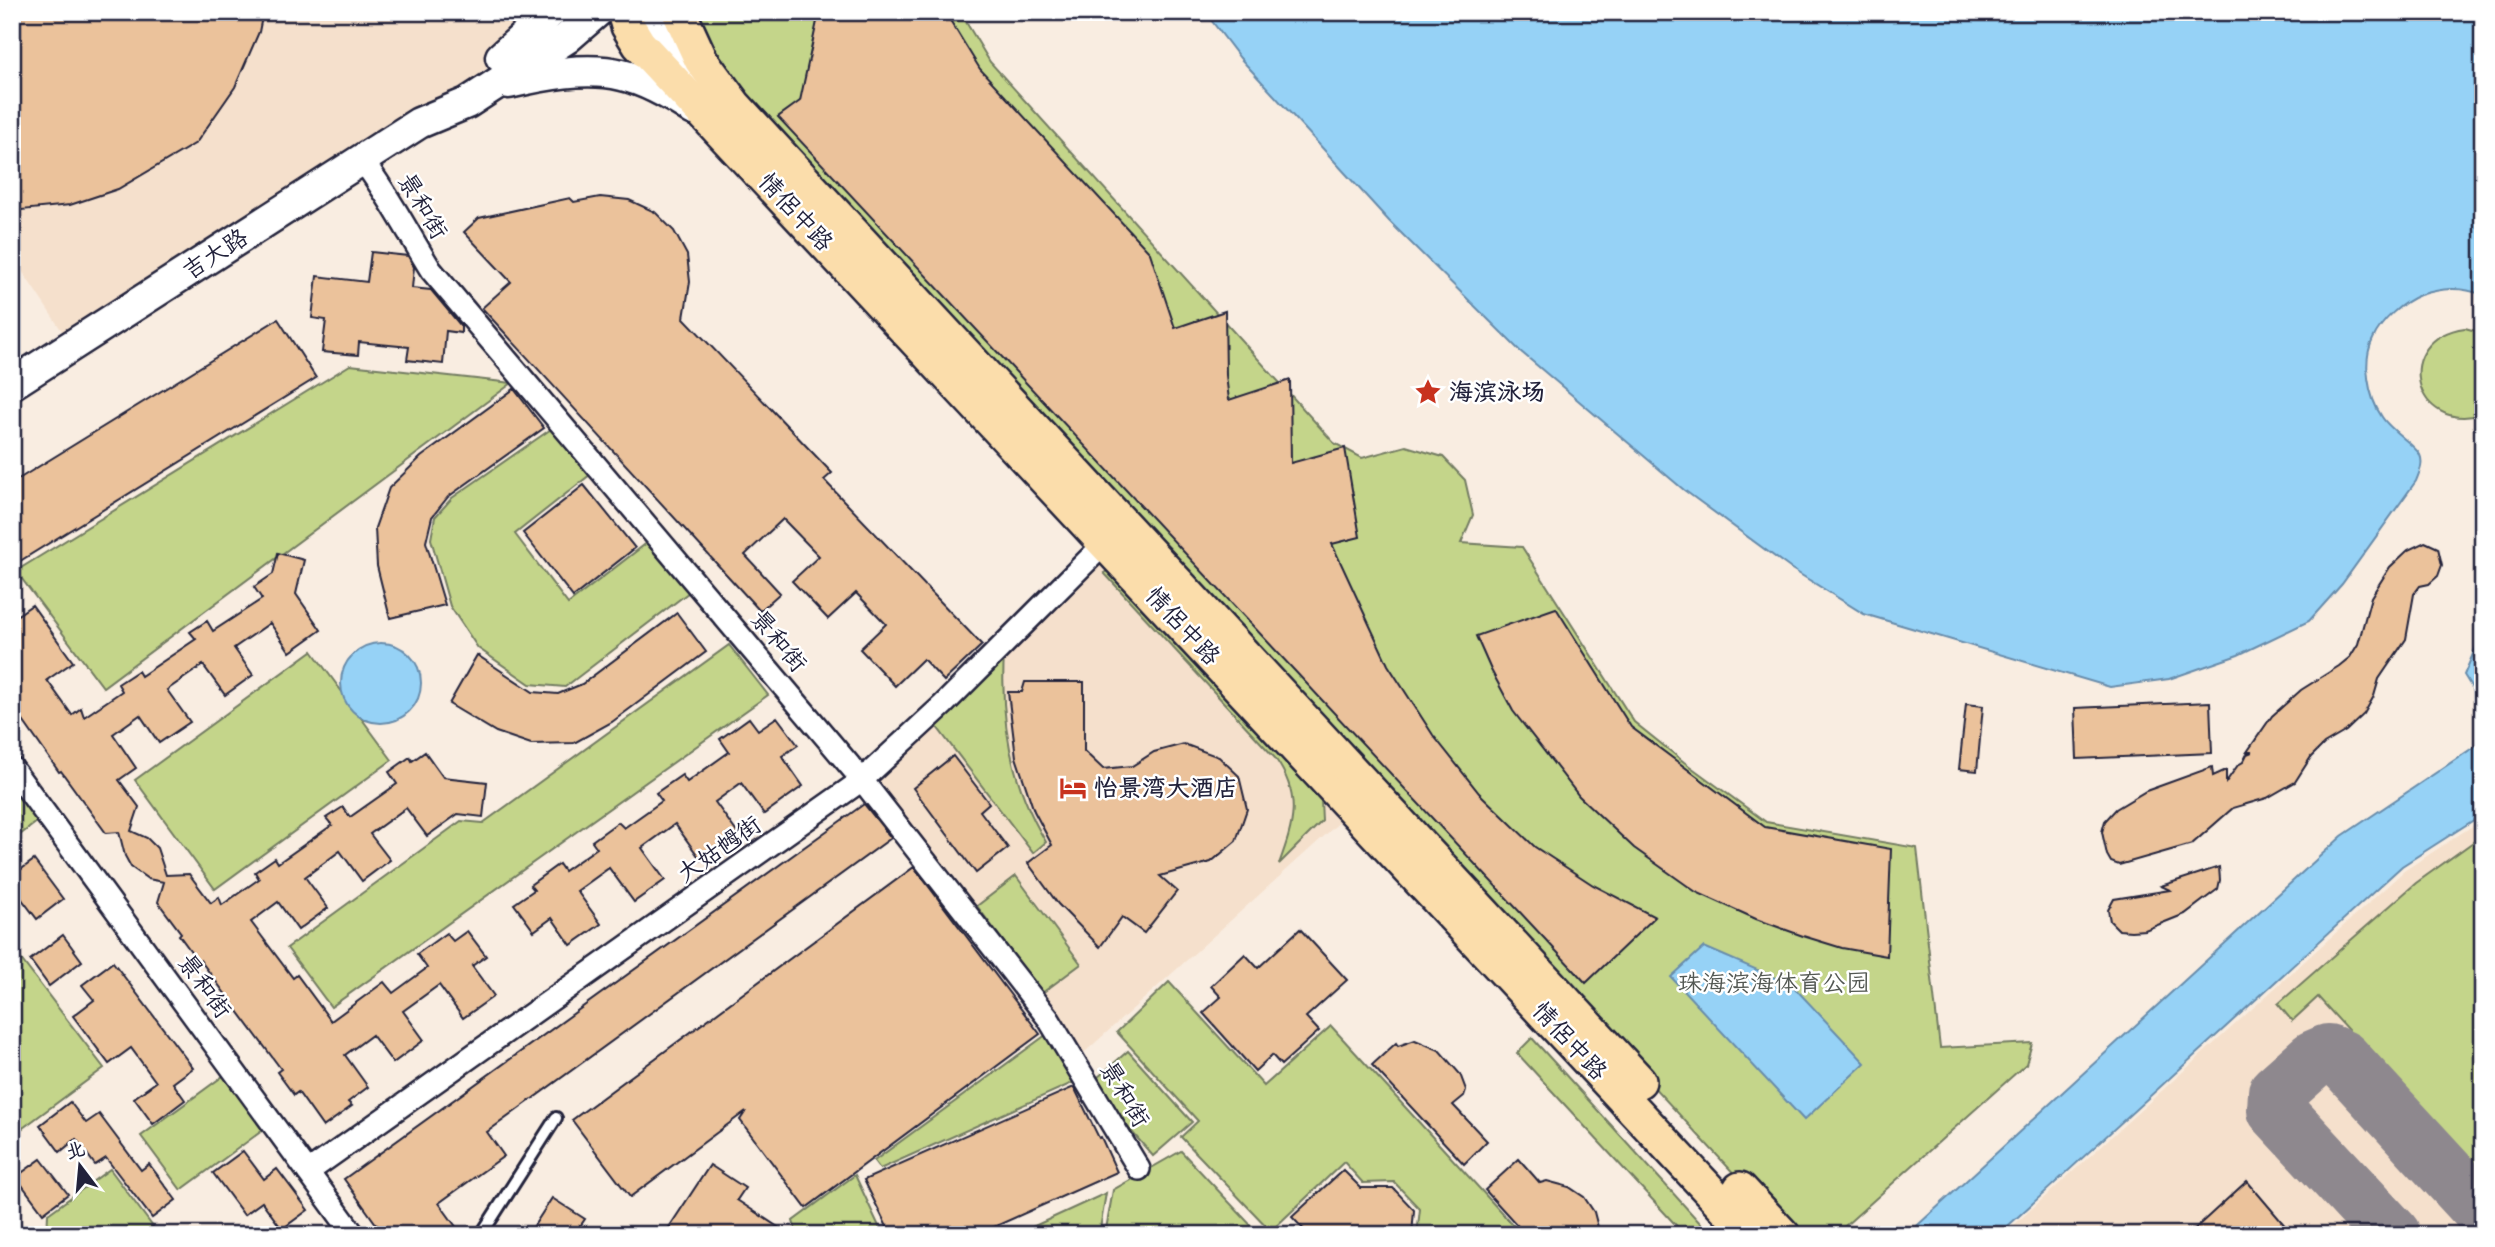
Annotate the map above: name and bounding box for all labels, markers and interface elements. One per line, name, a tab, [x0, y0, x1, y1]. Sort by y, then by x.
street label: 景和街	[387, 167, 454, 247]
street label: 情侣中路	[749, 167, 840, 261]
street label: 吉大路	[177, 222, 256, 290]
place icon: 海滨泳场	[1413, 377, 1443, 407]
place label: 海滨泳场	[1449, 377, 1545, 412]
street label: 情侣中路	[1136, 581, 1227, 675]
street label: 景和街	[741, 604, 814, 681]
hotel icon: 怡景湾大酒店	[1058, 773, 1088, 803]
place label: 怡景湾大酒店	[1094, 773, 1238, 808]
street label: 大姑乸街	[671, 809, 770, 893]
street label: 景和街	[168, 948, 238, 1027]
park label: 珠海滨海体育公园	[1678, 968, 1870, 1003]
street label: 情侣中路	[1523, 996, 1614, 1090]
street label: 景和街	[1089, 1055, 1156, 1135]
north arrow	[46, 1132, 116, 1202]
text: 北	[63, 1136, 89, 1168]

